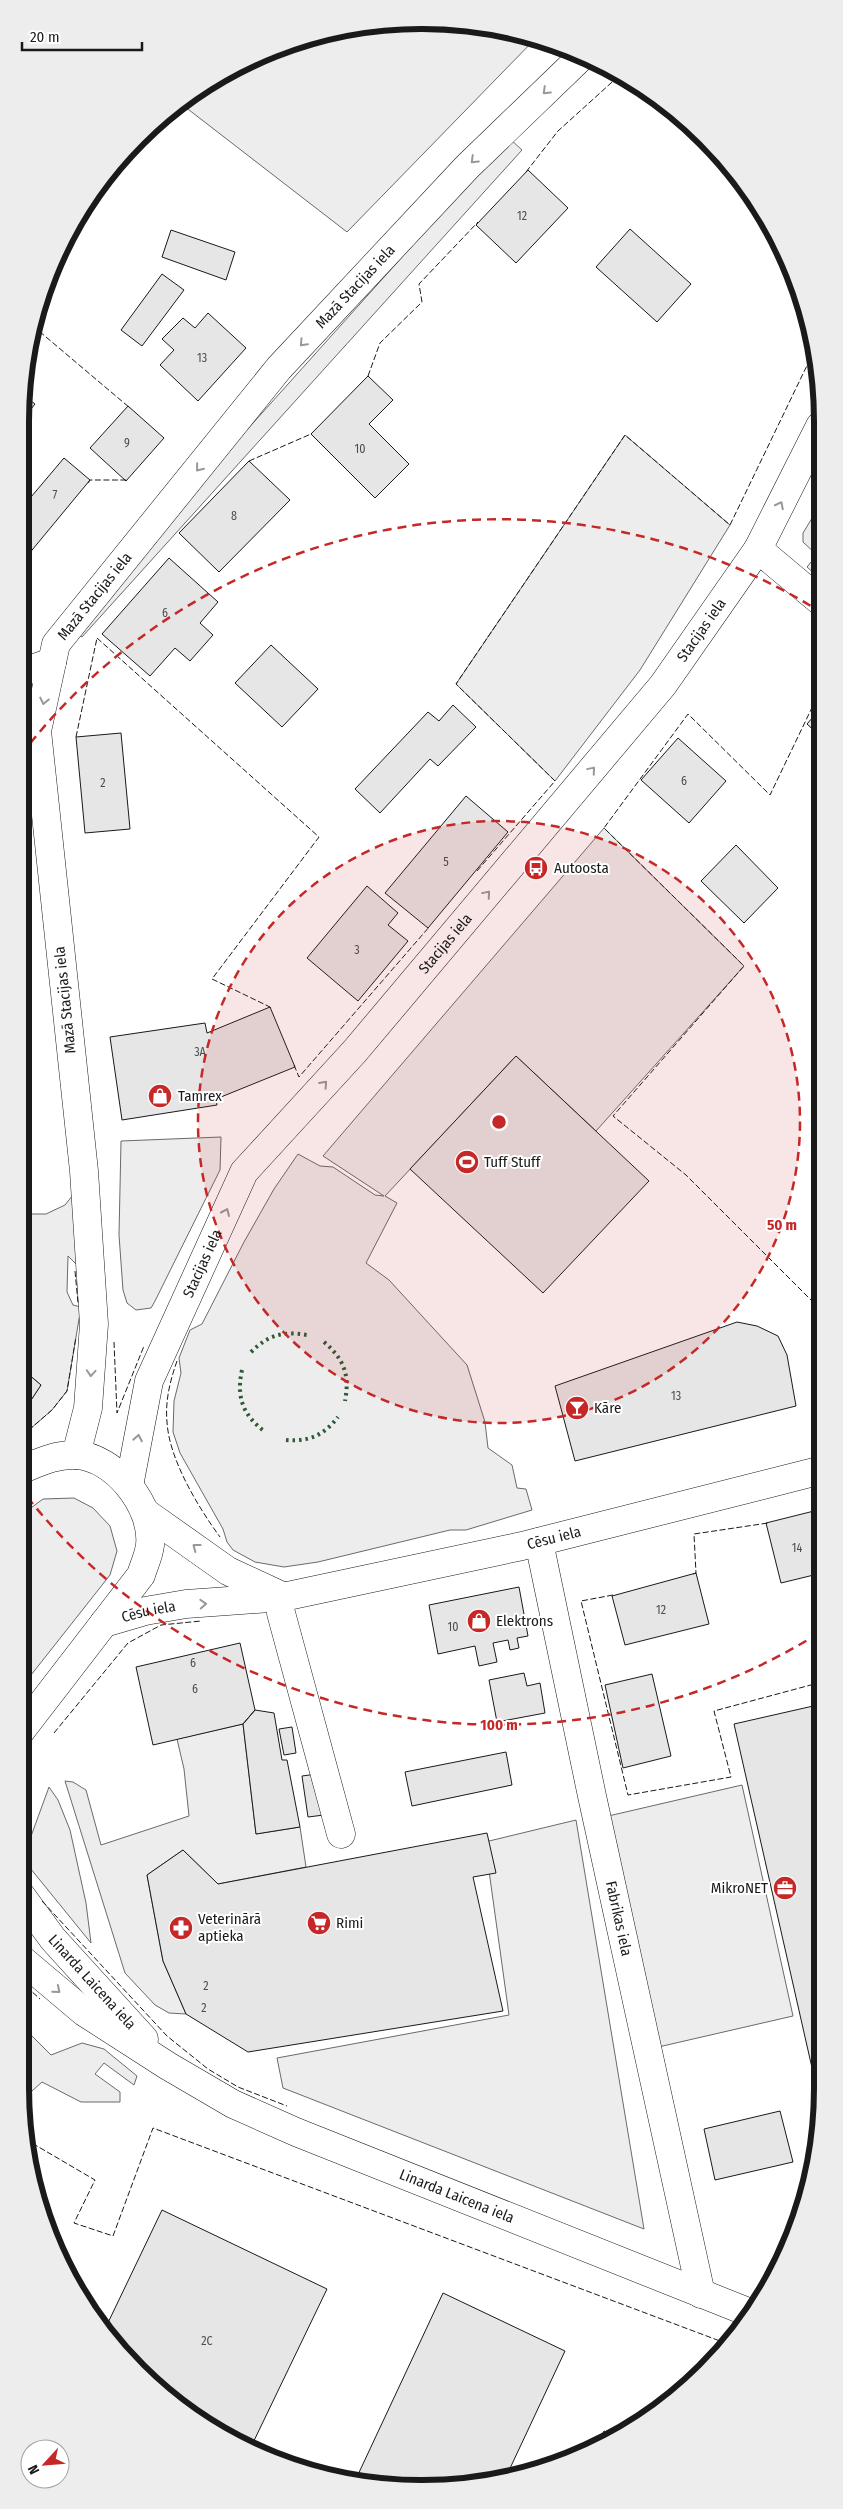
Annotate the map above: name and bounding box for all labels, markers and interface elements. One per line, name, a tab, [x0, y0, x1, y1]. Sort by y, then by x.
scale bar	[22, 20, 142, 52]
text: 20 m	[30, 28, 60, 46]
one-way arrow	[543, 85, 552, 94]
one-way arrow	[470, 154, 479, 163]
house number: 12	[517, 209, 527, 223]
street label: Mazā Stacijas iela	[312, 241, 399, 332]
one-way arrow	[300, 337, 309, 346]
house number: 13	[197, 351, 207, 365]
house number: 9	[124, 436, 130, 450]
house number: 10	[355, 442, 365, 456]
one-way arrow	[195, 462, 204, 471]
house number: 7	[53, 488, 58, 502]
one-way arrow	[774, 501, 784, 510]
house number: 8	[231, 509, 237, 523]
street label: Mazā Stacijas iela	[54, 549, 136, 644]
street label: Stacijas iela	[673, 595, 730, 665]
house number: 6	[162, 606, 168, 620]
one-way arrow	[39, 696, 50, 705]
one-way arrow	[586, 767, 594, 776]
house number: 6	[681, 774, 687, 788]
house number: 2	[100, 776, 106, 790]
house number: 5	[443, 855, 449, 869]
bus stop icon: Autoosta	[523, 855, 549, 881]
place label: Autoosta	[554, 859, 609, 877]
one-way arrow	[481, 891, 490, 900]
street label: Stacijas iela	[415, 910, 476, 977]
house number: 3	[354, 943, 360, 957]
street label: Mazā Stacijas iela	[50, 945, 80, 1055]
house number: 3A	[194, 1045, 207, 1059]
one-way arrow	[319, 1081, 328, 1090]
shop icon: Tamrex	[147, 1083, 173, 1109]
place label: Tamrex	[178, 1087, 222, 1105]
centre of rings	[490, 1113, 508, 1131]
sports icon: Tuff Stuff	[454, 1149, 480, 1175]
place label: Tuff Stuff	[484, 1153, 542, 1171]
one-way arrow	[220, 1208, 231, 1217]
text: 50 m	[767, 1216, 797, 1234]
street label: Stacijas iela	[179, 1226, 226, 1301]
one-way arrow	[85, 1369, 96, 1377]
house number: 13	[671, 1389, 681, 1403]
bar icon: Kāre	[564, 1395, 590, 1421]
place label: Kāre	[594, 1399, 621, 1417]
one-way arrow	[133, 1433, 143, 1442]
street label: Cēsu iela	[525, 1522, 583, 1553]
house number: 14	[792, 1541, 802, 1555]
one-way arrow	[192, 1544, 202, 1553]
street label: Cēsu iela	[119, 1597, 177, 1626]
one-way arrow	[199, 1598, 207, 1609]
house number: 12	[656, 1603, 666, 1617]
shop icon: Elektrons	[466, 1608, 492, 1634]
place label: Elektrons	[496, 1612, 553, 1630]
house number: 10	[448, 1620, 458, 1634]
house number: 6	[190, 1656, 196, 1670]
house number: 6	[192, 1682, 198, 1696]
text: 100 m	[480, 1716, 518, 1734]
office icon: MikroNET	[772, 1875, 798, 1901]
street label: Fabrikas iela	[602, 1879, 636, 1958]
place label: MikroNET	[711, 1879, 768, 1897]
place label: Veterinārā aptieka	[198, 1910, 261, 1945]
supermarket icon: Rimi	[306, 1910, 332, 1936]
place label: Rimi	[336, 1914, 363, 1932]
pharmacy icon: Veterinārā aptieka	[168, 1915, 194, 1941]
street label: Linarda Laicena iela	[44, 1931, 140, 2033]
house number: 2	[203, 1979, 209, 1993]
one-way arrow	[51, 1984, 60, 1992]
house number: 2	[201, 2001, 207, 2015]
street label: Linarda Laicena iela	[397, 2165, 517, 2227]
house number: 2C	[201, 2334, 213, 2348]
north arrow	[20, 2439, 70, 2489]
text: N	[24, 2462, 43, 2477]

